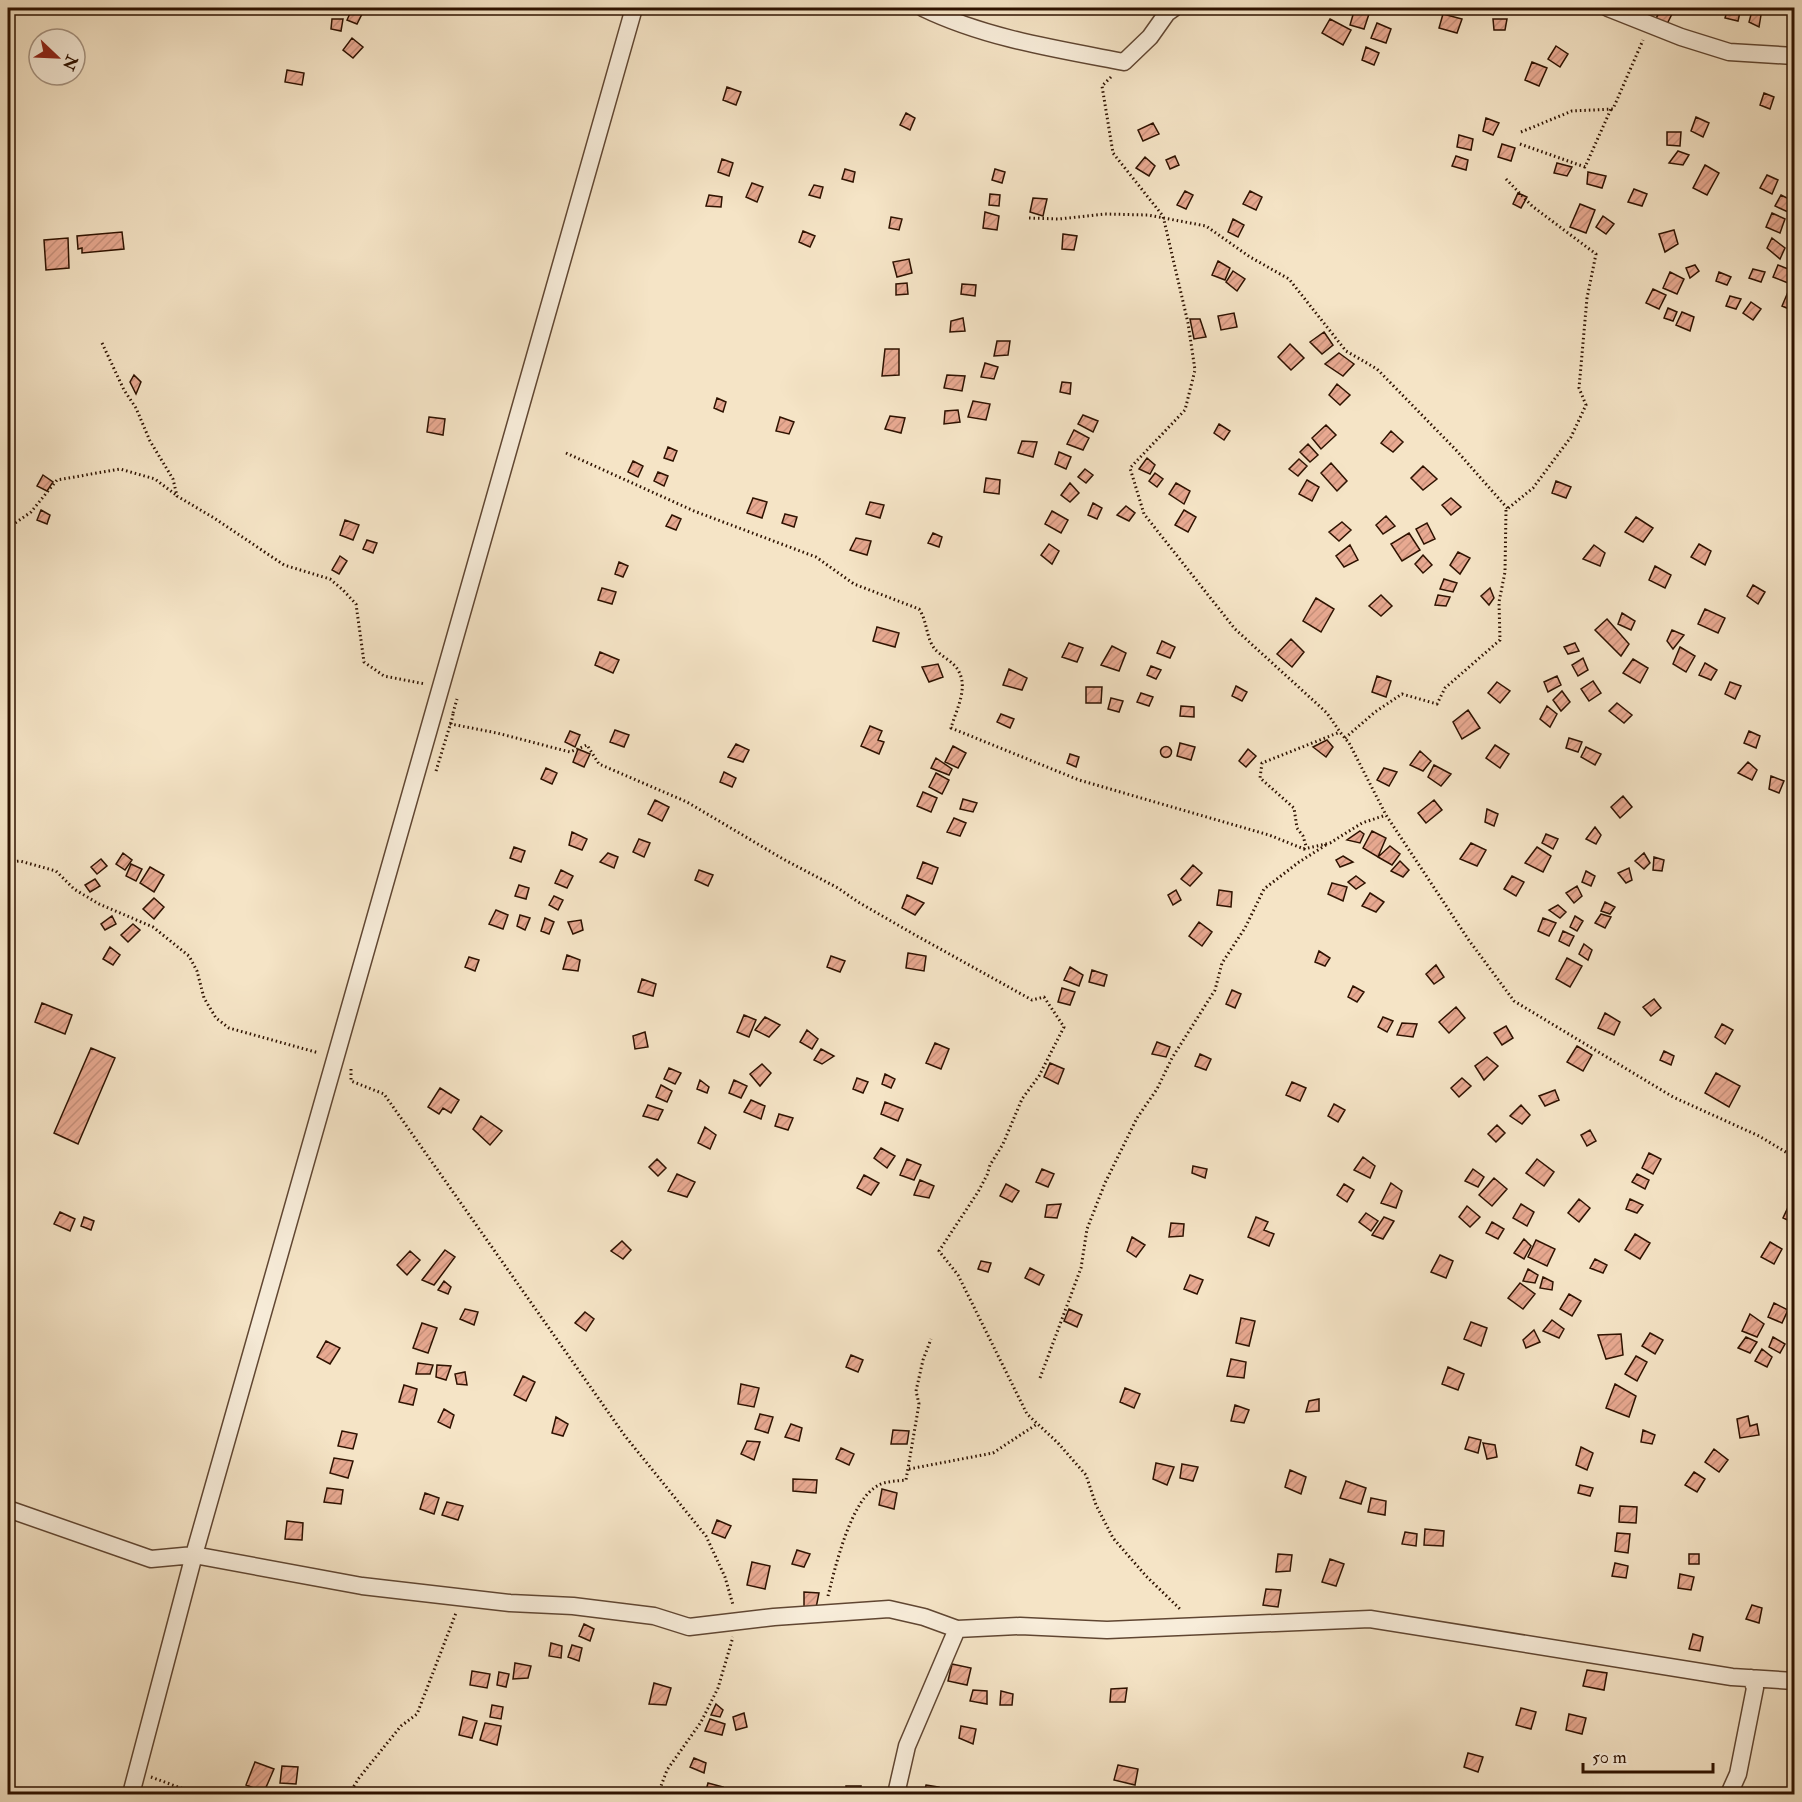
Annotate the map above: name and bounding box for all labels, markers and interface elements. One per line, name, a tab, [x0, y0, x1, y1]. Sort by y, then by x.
north arrow	[27, 27, 87, 87]
text: N	[58, 51, 82, 74]
scale bar	[1583, 1736, 1714, 1774]
text: 50 m	[1592, 1746, 1627, 1769]

